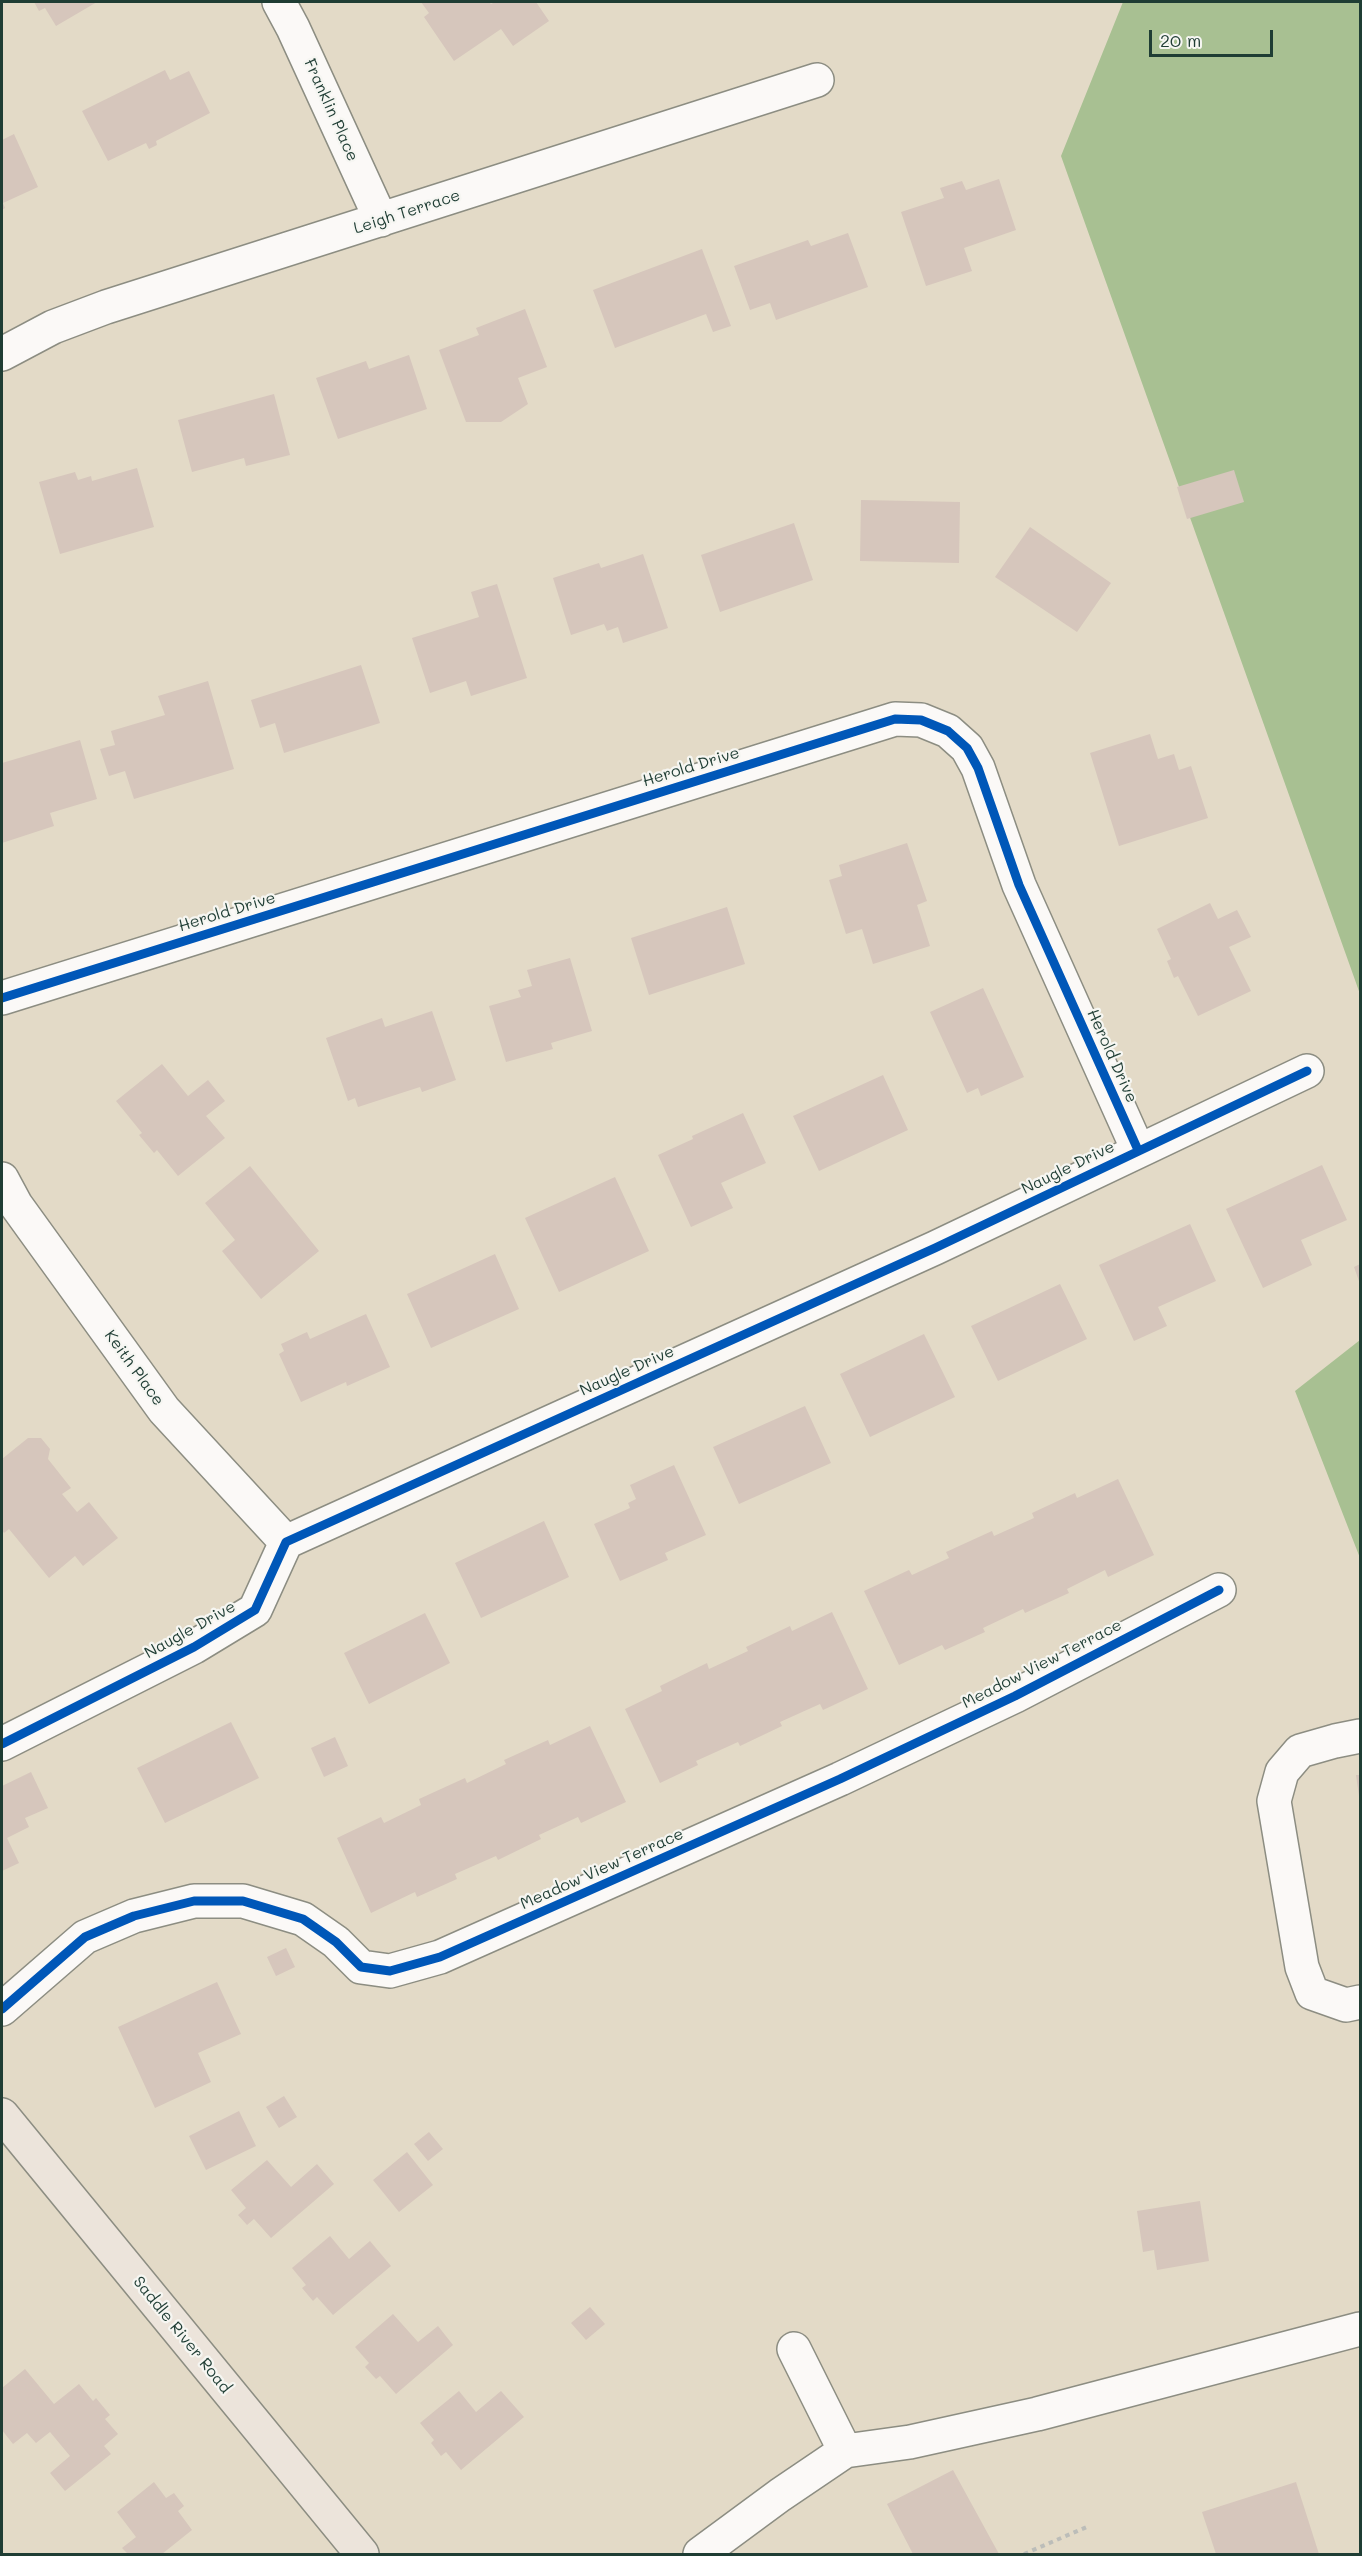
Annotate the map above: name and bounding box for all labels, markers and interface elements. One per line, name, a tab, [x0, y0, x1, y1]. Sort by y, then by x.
scale bar	[1152, 18, 1276, 56]
text: 20 m	[1160, 28, 1201, 52]
street label: Franklin Place	[300, 56, 362, 164]
street label: Leigh Terrace	[351, 186, 463, 238]
street label: Herold Drive	[640, 743, 742, 791]
street label: Herold Drive	[176, 888, 278, 936]
street label: Herold Drive	[1083, 1006, 1141, 1106]
street label: Naugle Drive	[1018, 1137, 1118, 1199]
street label: Keith Place	[100, 1326, 168, 1410]
street label: Naugle Drive	[577, 1342, 677, 1400]
street label: Naugle Drive	[141, 1597, 239, 1663]
street label: Meadow View Terrace	[959, 1615, 1125, 1713]
street label: Meadow View Terrace	[517, 1824, 687, 1914]
street label: Saddle River Road	[129, 2273, 235, 2397]

